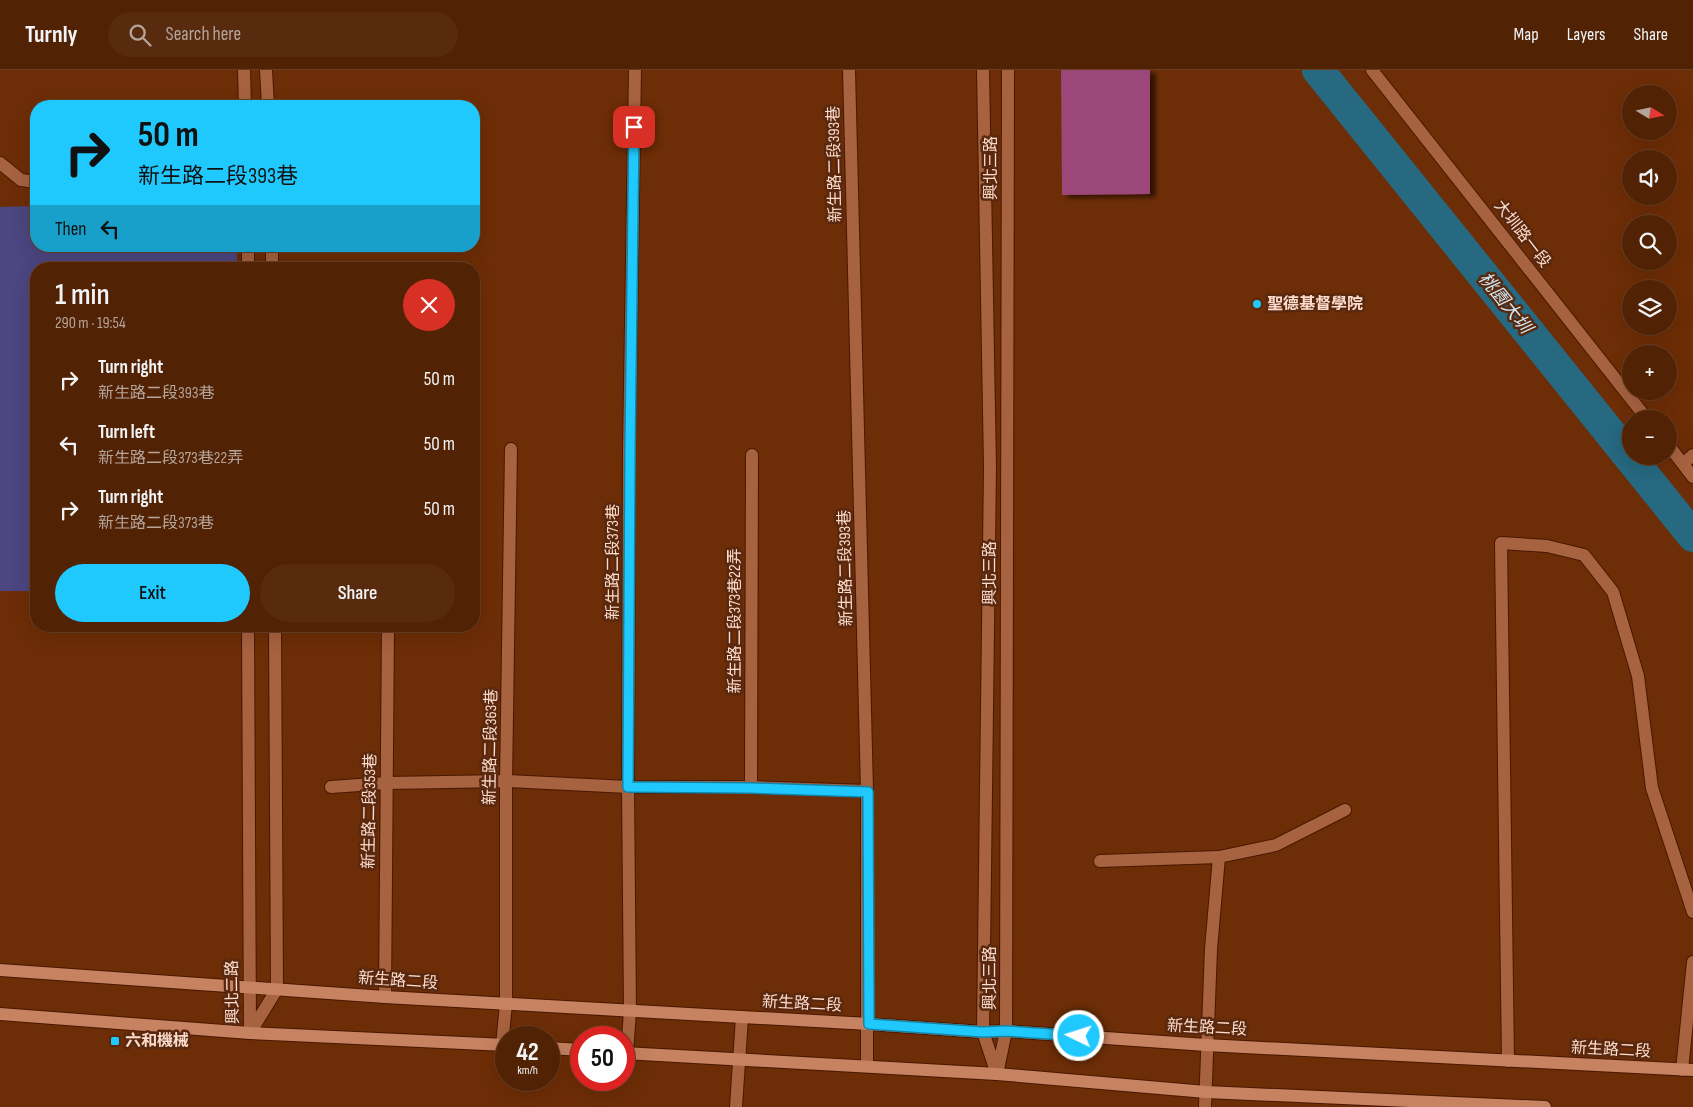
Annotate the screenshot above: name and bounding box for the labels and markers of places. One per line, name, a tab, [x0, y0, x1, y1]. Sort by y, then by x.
pin	[613, 106, 655, 148]
place label: 聖德基督學院	[1267, 294, 1363, 314]
marker: 聖德基督學院	[1251, 298, 1263, 310]
place label: 六和機械	[125, 1032, 189, 1051]
marker: 六和機械	[109, 1035, 121, 1047]

